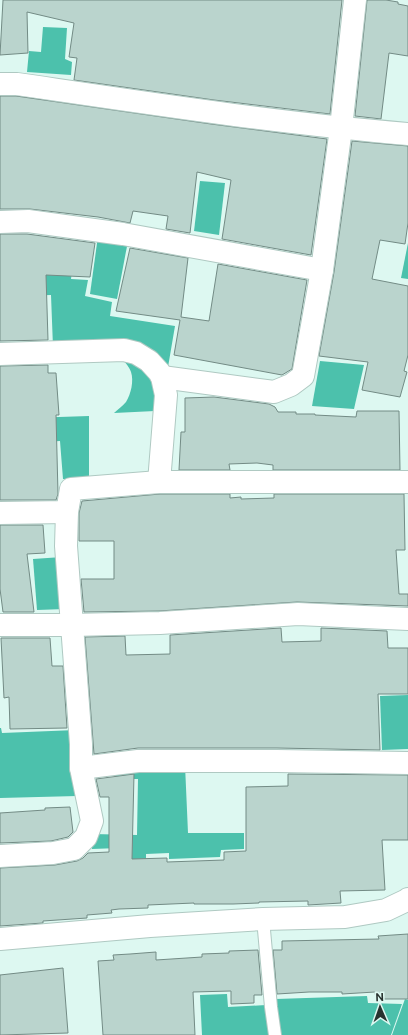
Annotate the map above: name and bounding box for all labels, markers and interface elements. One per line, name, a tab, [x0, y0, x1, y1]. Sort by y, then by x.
north arrow	[360, 987, 400, 1027]
text: N	[375, 991, 384, 1003]

